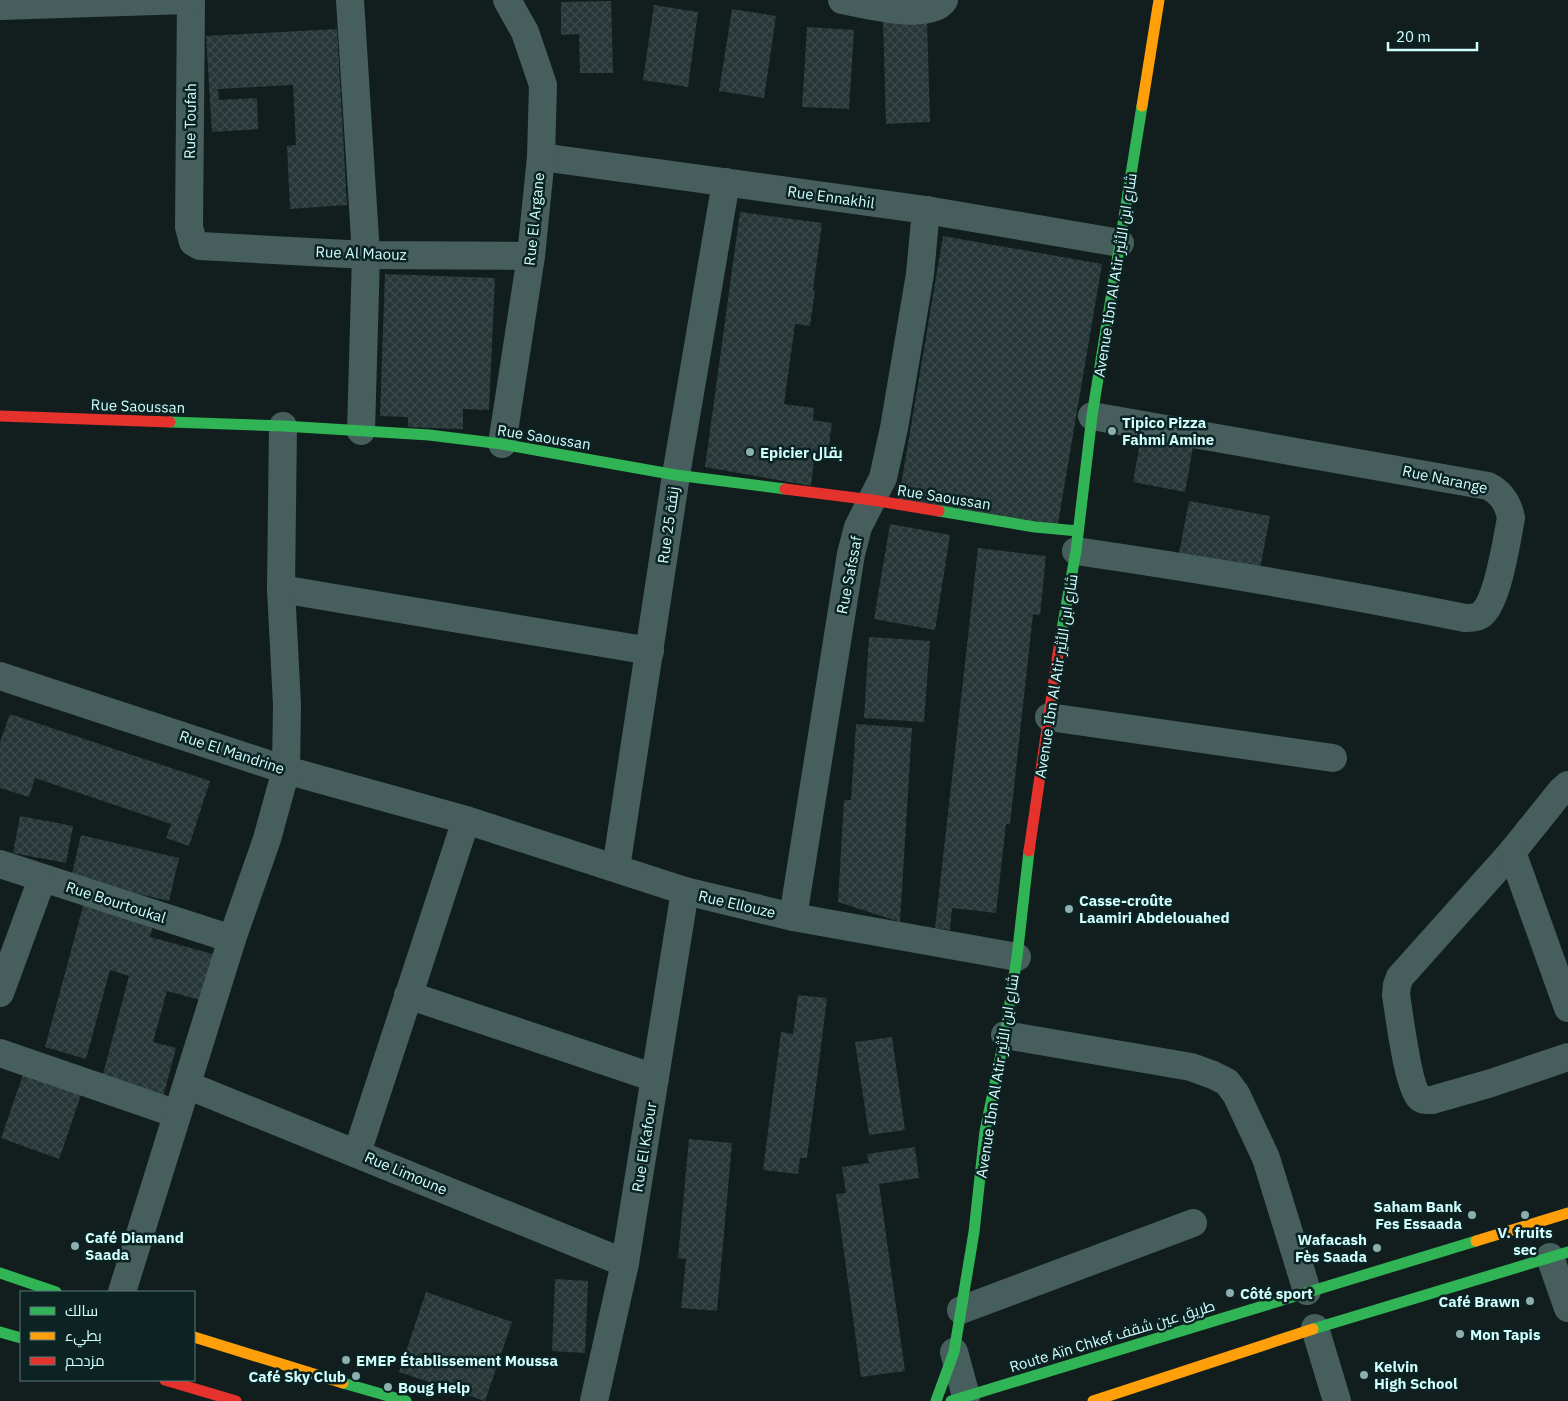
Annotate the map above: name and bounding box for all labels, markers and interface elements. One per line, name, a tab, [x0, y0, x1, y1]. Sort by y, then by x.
scale bar	[1388, 20, 1477, 52]
text: 20 m	[1396, 27, 1431, 46]
street label: Rue Toufah	[180, 83, 200, 159]
street label: Rue El Argane	[520, 171, 548, 267]
street label: Avenue Ibn Al Atir شارع ابن الأثير	[1089, 172, 1143, 379]
street label: Rue Ennakhil	[786, 181, 876, 213]
street label: Rue Al Maouz	[315, 242, 407, 264]
street label: Rue Saoussan	[90, 395, 186, 417]
place label: Tipico Pizza Fahmi Amine	[1122, 413, 1214, 449]
street label: Rue Saoussan	[496, 420, 592, 454]
marker: Tipico Pizza Fahmi Amine	[1106, 425, 1118, 437]
place label: Epicier بقال	[760, 443, 843, 462]
marker: Epicier بقال	[744, 446, 756, 458]
street label: Rue Narange	[1401, 461, 1489, 497]
street label: Rue Saoussan	[896, 480, 992, 514]
street label: Rue 25 زنقة	[653, 485, 683, 565]
street label: Rue Safssaf	[832, 534, 866, 616]
street label: Avenue Ibn Al Atir شارع ابن الأثير	[1030, 573, 1084, 780]
street label: Rue El Mandrine	[177, 726, 287, 778]
street label: Rue Bourtoukal	[63, 877, 169, 927]
street label: Rue Ellouze	[697, 886, 777, 922]
place label: Casse-croûte Laamiri Abdelouahed	[1079, 891, 1230, 927]
marker: Casse-croûte Laamiri Abdelouahed	[1063, 903, 1075, 915]
street label: Avenue Ibn Al Atir شارع ابن الأثير	[971, 973, 1025, 1180]
street label: Rue El Kafour	[628, 1100, 661, 1193]
street label: Rue Limoune	[362, 1147, 450, 1199]
place label: Saham Bank Fes Essaada	[1374, 1197, 1462, 1233]
marker: Saham Bank Fes Essaada	[1466, 1209, 1478, 1221]
marker: V. fruits sec	[1519, 1209, 1531, 1221]
place label: V. fruits sec	[1497, 1223, 1553, 1259]
place label: Café Diamand Saada	[85, 1228, 184, 1264]
place label: Wafacash Fès Saada	[1295, 1230, 1367, 1266]
marker: Café Diamand Saada	[69, 1240, 81, 1252]
marker: Wafacash Fès Saada	[1371, 1242, 1383, 1254]
place label: Côté sport	[1240, 1284, 1313, 1303]
marker: Côté sport	[1224, 1287, 1236, 1299]
legend	[20, 1291, 195, 1381]
place label: Café Brawn	[1439, 1292, 1520, 1311]
marker: Café Brawn	[1524, 1295, 1536, 1307]
street label: Route Aïn Chkef طريق عين شقف	[1007, 1296, 1217, 1377]
text: سالك	[65, 1301, 98, 1320]
place label: Mon Tapis	[1470, 1325, 1541, 1344]
text: بطيء	[65, 1326, 102, 1348]
marker: Mon Tapis	[1454, 1328, 1466, 1340]
text: مزدحم	[65, 1351, 105, 1371]
place label: EMEP Établissement Moussa	[356, 1351, 558, 1370]
marker: EMEP Établissement Moussa	[340, 1354, 352, 1366]
place label: Kelvin High School	[1374, 1357, 1458, 1393]
place label: Café Sky Club	[249, 1367, 346, 1386]
marker: Kelvin High School	[1358, 1369, 1370, 1381]
marker: Café Sky Club	[350, 1370, 362, 1382]
place label: Boug Help	[398, 1378, 470, 1397]
marker: Boug Help	[382, 1381, 394, 1393]

